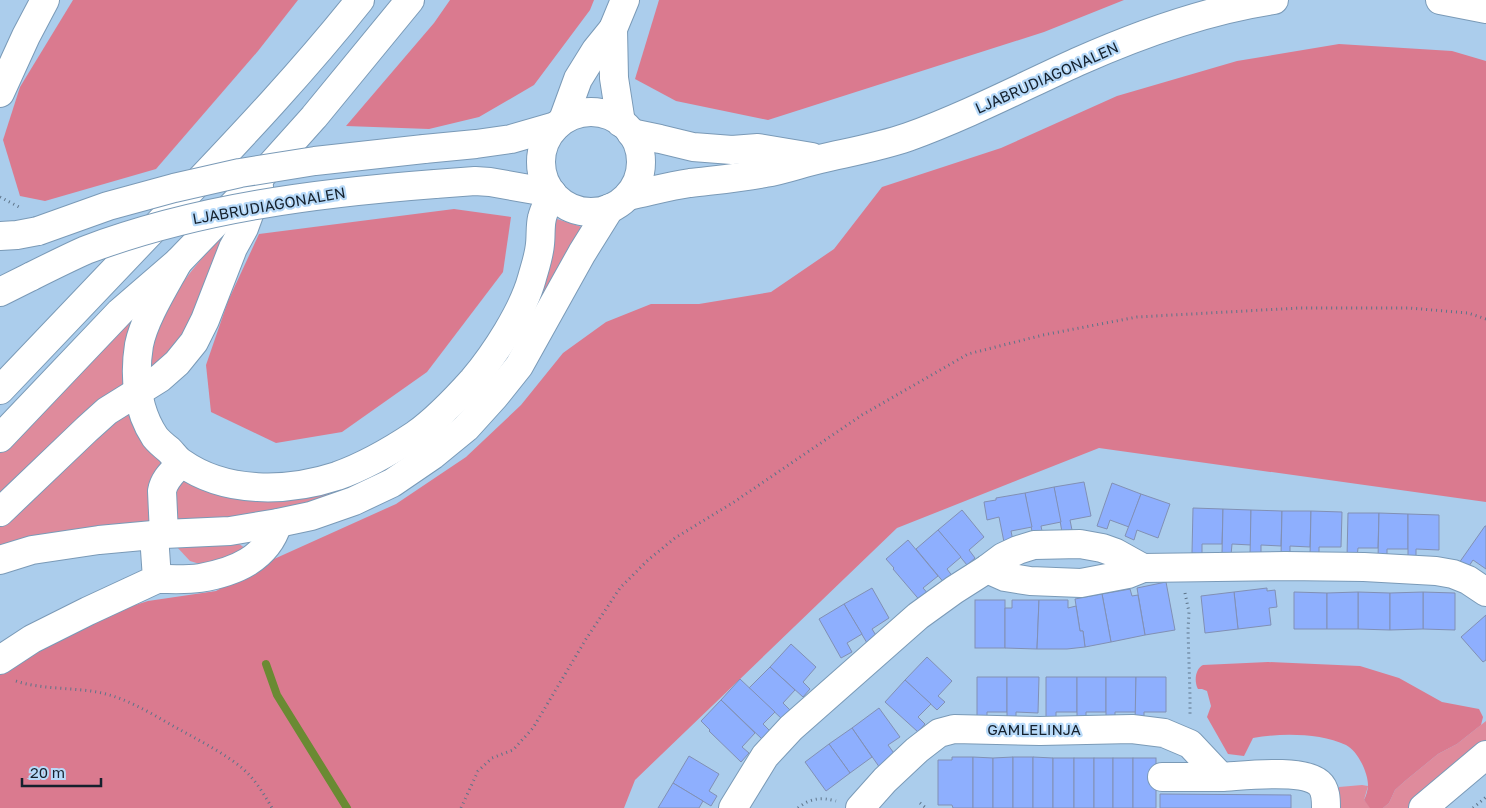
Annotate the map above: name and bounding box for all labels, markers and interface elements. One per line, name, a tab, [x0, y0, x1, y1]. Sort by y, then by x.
street label: LJABRUDIAGONALEN	[972, 37, 1121, 117]
street label: LJABRUDIAGONALEN	[191, 183, 347, 227]
street label: GAMLELINJA	[987, 720, 1081, 738]
scale bar	[22, 756, 101, 788]
text: 20 m	[30, 763, 65, 781]

